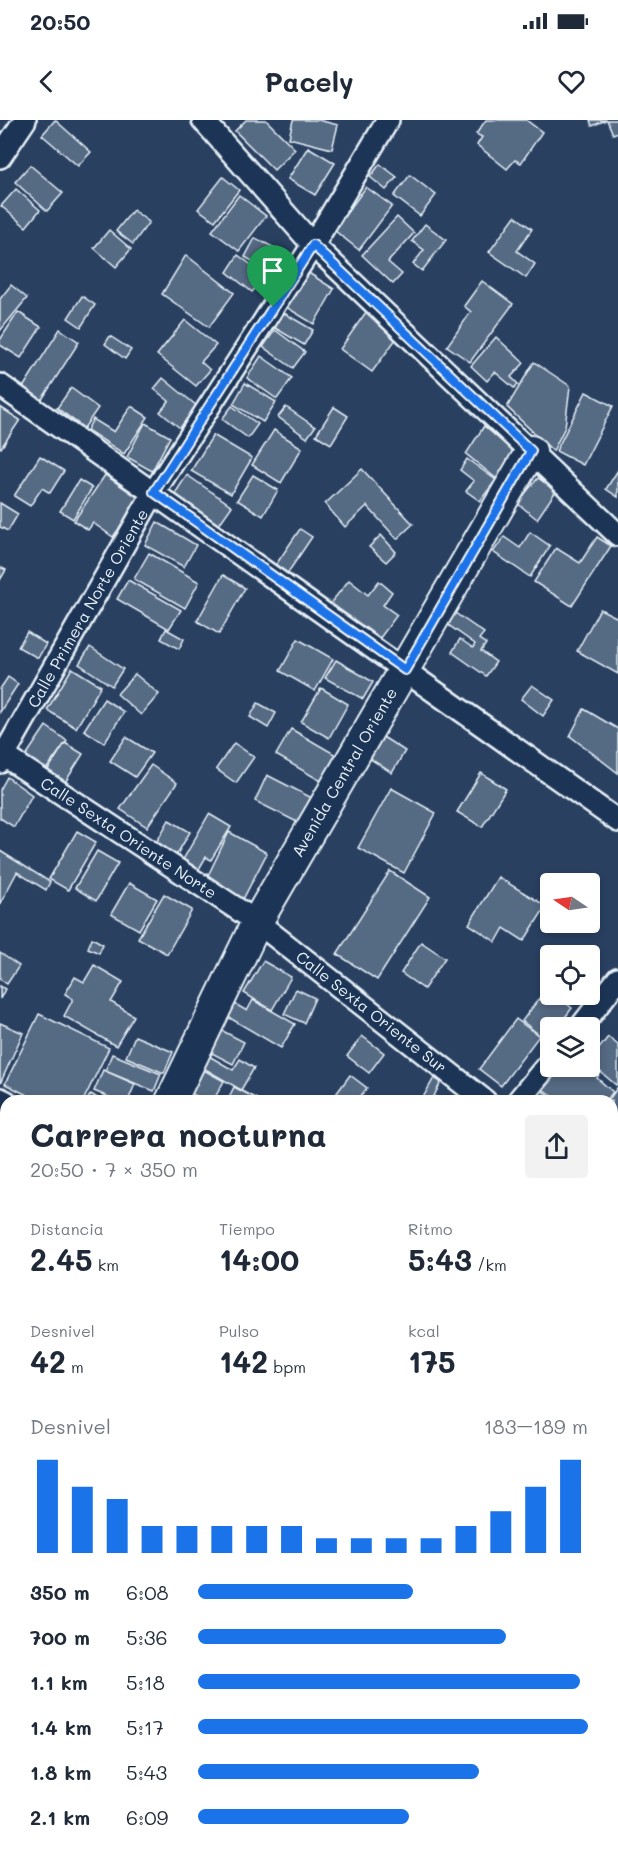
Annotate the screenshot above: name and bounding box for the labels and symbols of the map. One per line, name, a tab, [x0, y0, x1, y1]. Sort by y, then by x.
pin	[247, 245, 298, 307]
street label: Calle Primera Norte Oriente	[22, 505, 152, 711]
street label: Avenida Central Oriente	[286, 683, 401, 860]
street label: Calle Sexta Oriente Norte	[37, 772, 221, 903]
north arrow	[540, 873, 600, 933]
street label: Calle Sexta Oriente Sur	[292, 946, 451, 1077]

